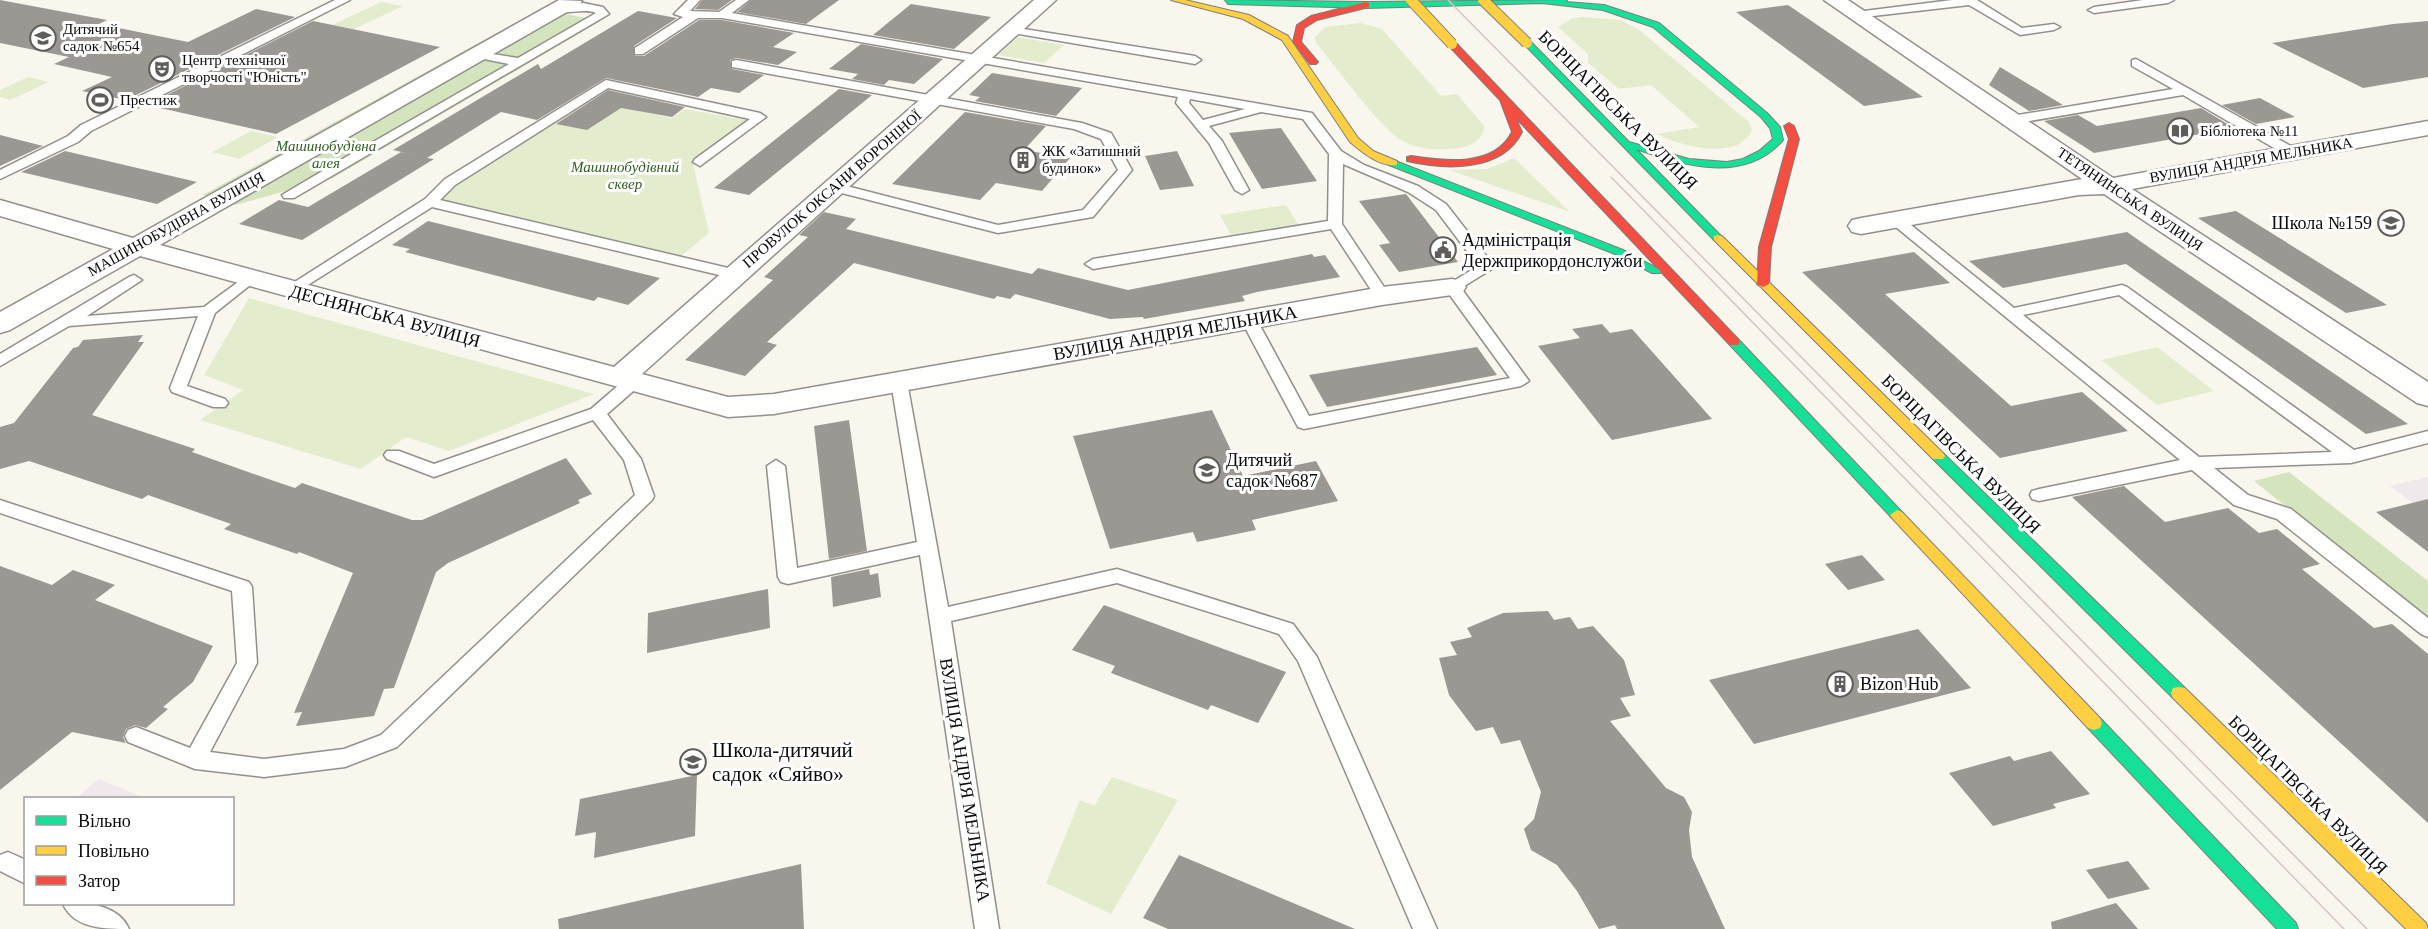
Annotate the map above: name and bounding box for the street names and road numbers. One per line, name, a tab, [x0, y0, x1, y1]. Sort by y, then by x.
street label: БОРЩАГІВСЬКА ВУЛИЦЯ	[1535, 27, 1701, 193]
street label: ПРОВУЛОК ОКСАНИ ВОРОНІНОЇ	[739, 107, 925, 271]
street label: ВУЛИЦЯ АНДРІЯ МЕЛЬНИКА	[2148, 134, 2354, 186]
street label: ТЕТЯНИНСЬКА ВУЛИЦЯ	[2054, 144, 2206, 254]
street label: МАШИНОБУДІВНА ВУЛИЦЯ	[85, 169, 267, 279]
street label: ДЕСНЯНСЬКА ВУЛИЦЯ	[287, 281, 483, 351]
street label: ВУЛИЦЯ АНДРІЯ МЕЛЬНИКА	[1052, 302, 1298, 364]
street label: БОРЩАГІВСЬКА ВУЛИЦЯ	[1878, 371, 2044, 537]
street label: ВУЛИЦЯ АНДРІЯ МЕЛЬНИКА	[936, 656, 994, 904]
street label: БОРЩАГІВСЬКА ВУЛИЦЯ	[2225, 712, 2391, 878]

